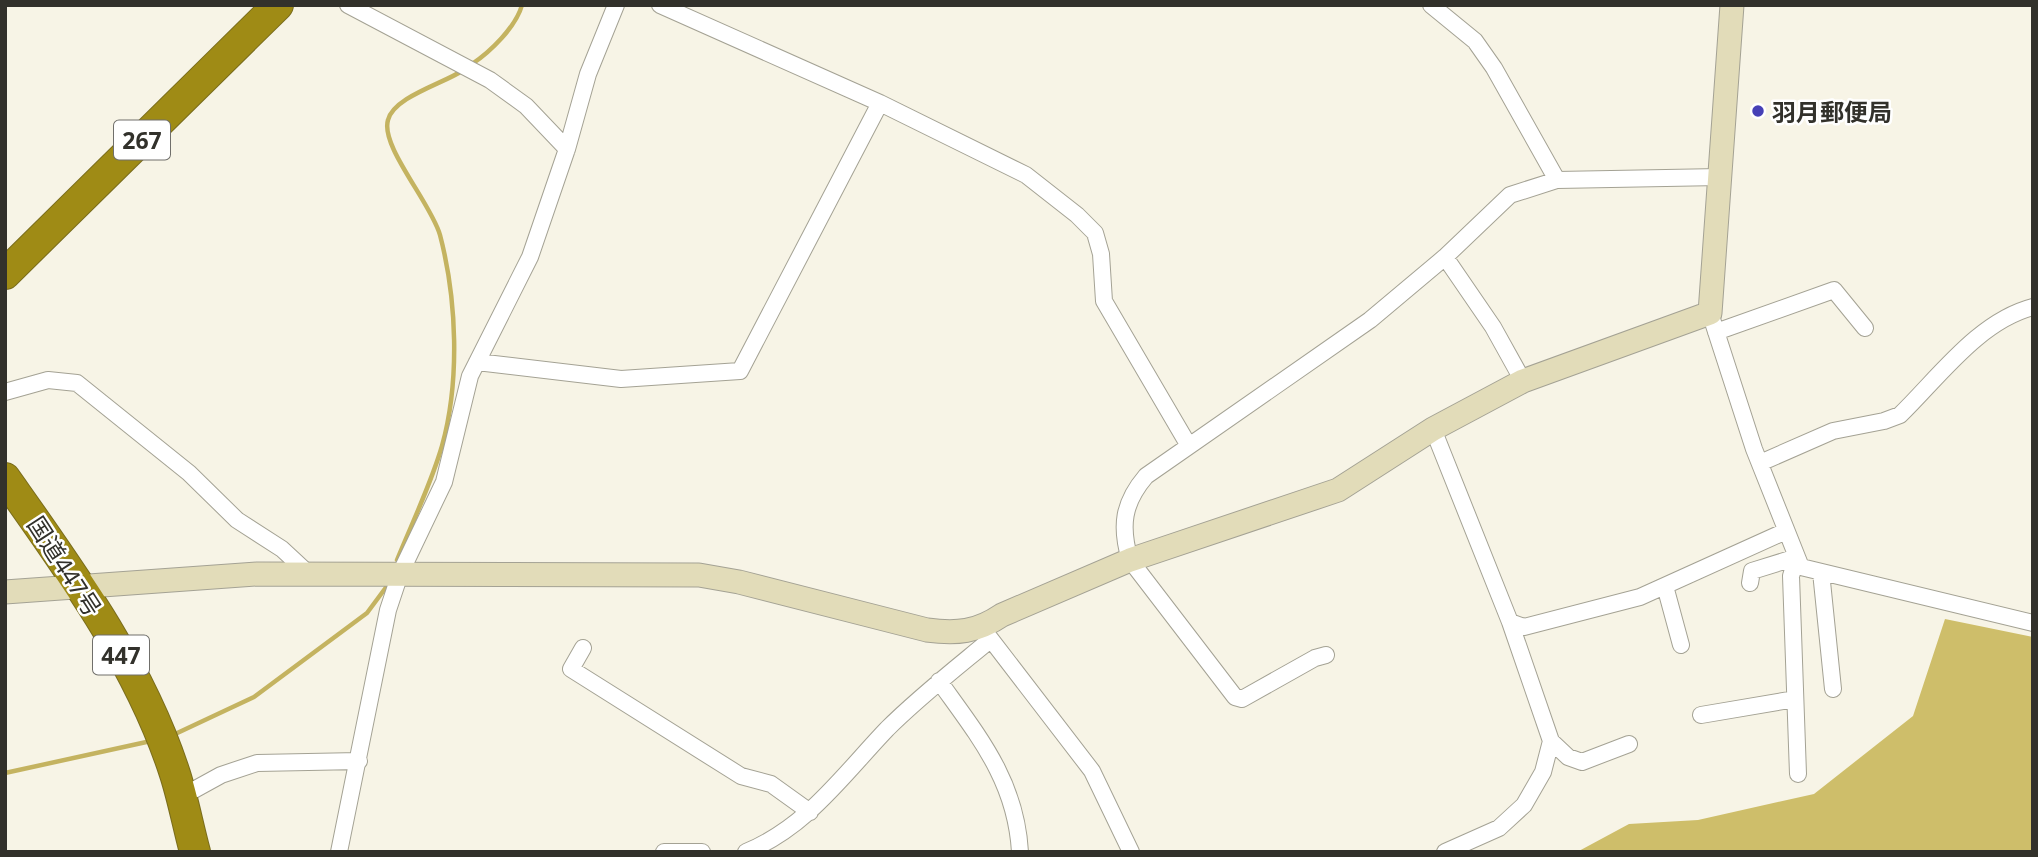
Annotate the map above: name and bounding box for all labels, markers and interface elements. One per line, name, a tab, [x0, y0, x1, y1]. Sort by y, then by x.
place label: 羽月郵便局	[1772, 95, 1892, 128]
marker: 羽月郵便局	[1750, 103, 1766, 119]
road number: 267	[114, 120, 170, 160]
street label: 国道447号	[20, 510, 110, 622]
road number: 447	[93, 636, 149, 674]

